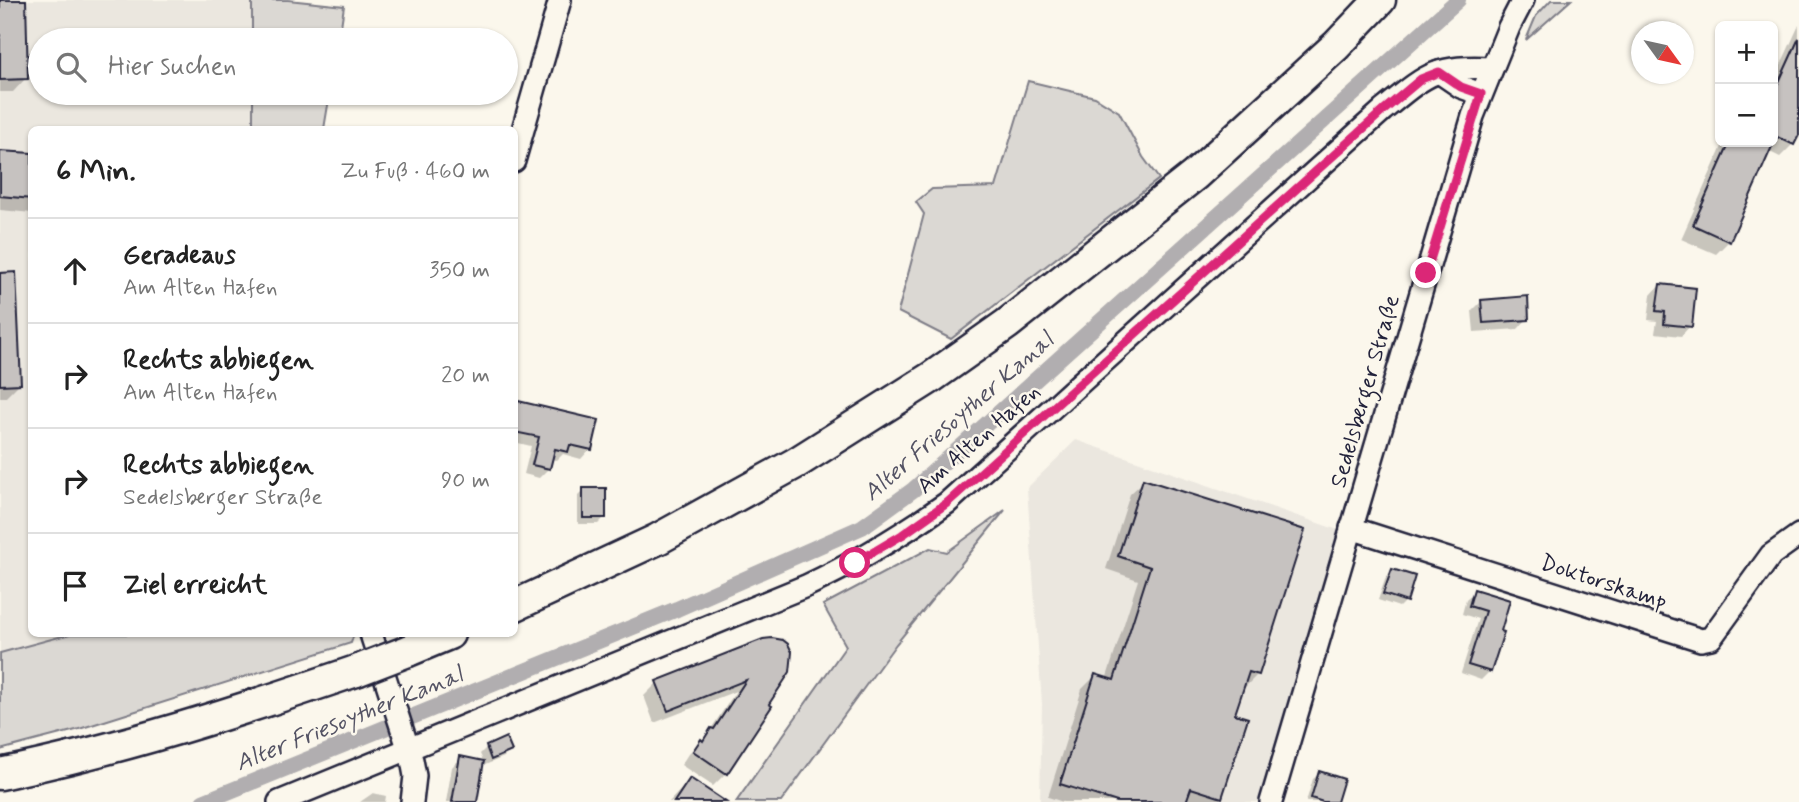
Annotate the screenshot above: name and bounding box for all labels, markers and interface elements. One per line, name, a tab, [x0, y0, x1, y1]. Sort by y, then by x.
north arrow	[1631, 21, 1694, 84]
map controls	[1715, 21, 1778, 147]
button: +	[1715, 21, 1778, 84]
search box	[28, 28, 518, 105]
icon: search	[52, 48, 90, 86]
text: Hier suchen	[108, 50, 236, 84]
button: −	[1715, 84, 1778, 147]
text: 6 Min.	[56, 152, 136, 191]
text: Zu Fuß · 460 m	[340, 157, 490, 187]
text: Geradeaus	[123, 239, 236, 273]
icon: ahead	[56, 252, 94, 290]
text: 350 m	[429, 256, 490, 286]
route end	[1410, 257, 1441, 288]
text: Am Alten Hafen	[123, 273, 278, 303]
street label: Sedelsberger Straße	[1324, 292, 1410, 492]
water label: Alter Friesoyther Kanal	[857, 324, 1062, 509]
text: Rechts abbiegen	[123, 344, 314, 378]
icon: right	[56, 357, 94, 395]
text: 20 m	[441, 361, 490, 391]
street label: Am Alten Hafen	[911, 377, 1047, 502]
text: Am Alten Hafen	[123, 378, 278, 408]
text: Rechts abbiegen	[123, 449, 314, 483]
icon: right	[56, 462, 94, 500]
text: 90 m	[441, 466, 490, 496]
text: Sedelsberger Straße	[123, 483, 323, 513]
route start	[839, 547, 870, 578]
street label: Doktorskamp	[1536, 548, 1670, 617]
icon: arrive	[56, 567, 94, 605]
text: Ziel erreicht	[123, 569, 267, 603]
water label: Alter Friesoyther Kanal	[231, 659, 470, 779]

